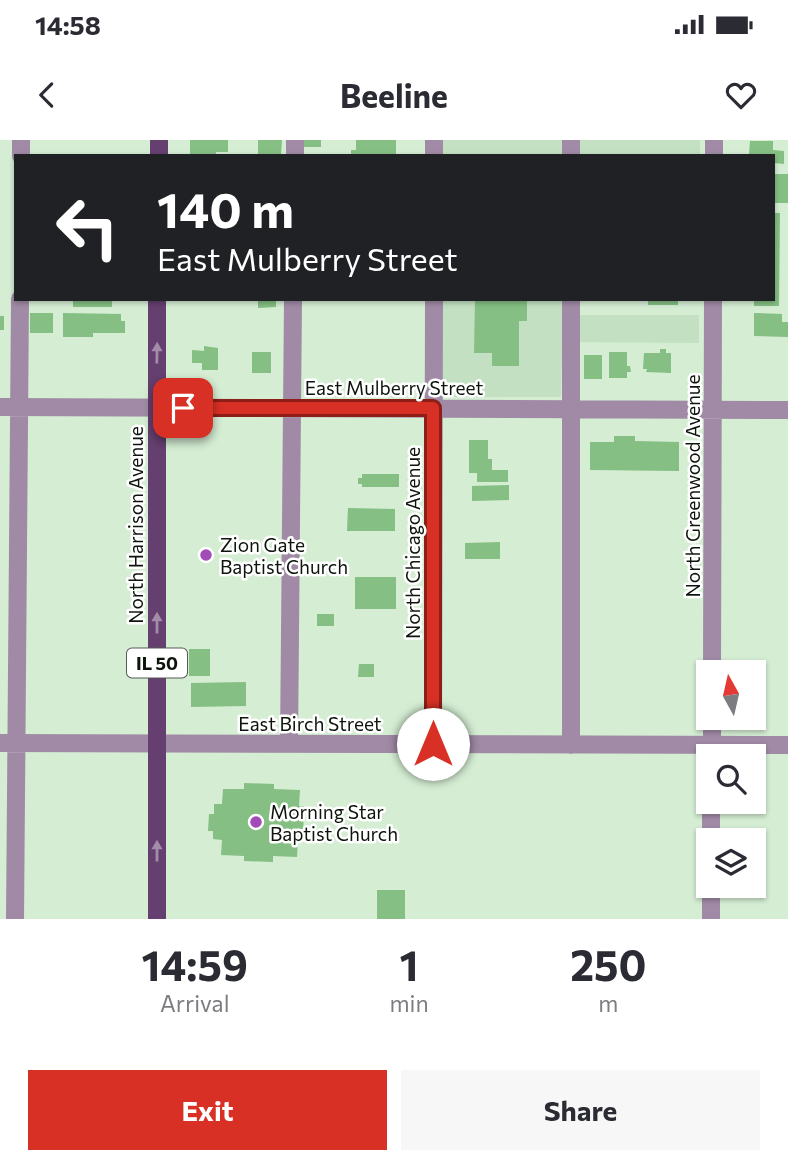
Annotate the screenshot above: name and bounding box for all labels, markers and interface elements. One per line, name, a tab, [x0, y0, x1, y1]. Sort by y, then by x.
text: 14:58	[35, 9, 101, 40]
text: Beeline	[340, 75, 448, 115]
icon: back	[28, 76, 66, 114]
icon: heart	[722, 76, 760, 114]
text: 140 m	[157, 178, 294, 238]
icon: left	[42, 182, 133, 273]
text: East Mulberry Street	[157, 238, 458, 278]
one-way arrow	[151, 342, 163, 364]
street label: North Greenwood Avenue	[681, 374, 704, 598]
street label: East Mulberry Street	[305, 376, 483, 399]
pin	[153, 378, 213, 438]
icon: arrive	[164, 389, 202, 427]
street label: North Harrison Avenue	[124, 426, 147, 624]
street label: North Chicago Avenue	[401, 447, 424, 639]
place label: Zion Gate Baptist Church	[220, 533, 348, 578]
marker: Zion Gate Baptist Church	[198, 547, 214, 563]
one-way arrow	[151, 612, 163, 634]
road number: IL 50	[127, 648, 187, 678]
north arrow	[696, 660, 766, 730]
map controls	[696, 660, 766, 898]
position arrow	[396, 707, 470, 781]
street label: East Birch Street	[238, 712, 382, 735]
button: search	[696, 744, 766, 814]
place label: Morning Star Baptist Church	[270, 800, 398, 845]
marker: Morning Star Baptist Church	[248, 814, 264, 830]
button: layers	[696, 828, 766, 898]
one-way arrow	[151, 840, 163, 862]
text: 14:59	[142, 938, 248, 990]
text: 1	[399, 938, 419, 990]
text: 250	[570, 938, 646, 990]
text: Arrival	[160, 989, 230, 1017]
text: min	[389, 989, 429, 1017]
text: m	[598, 989, 618, 1017]
button: Exit	[28, 1070, 387, 1150]
button: Share	[401, 1070, 760, 1150]

